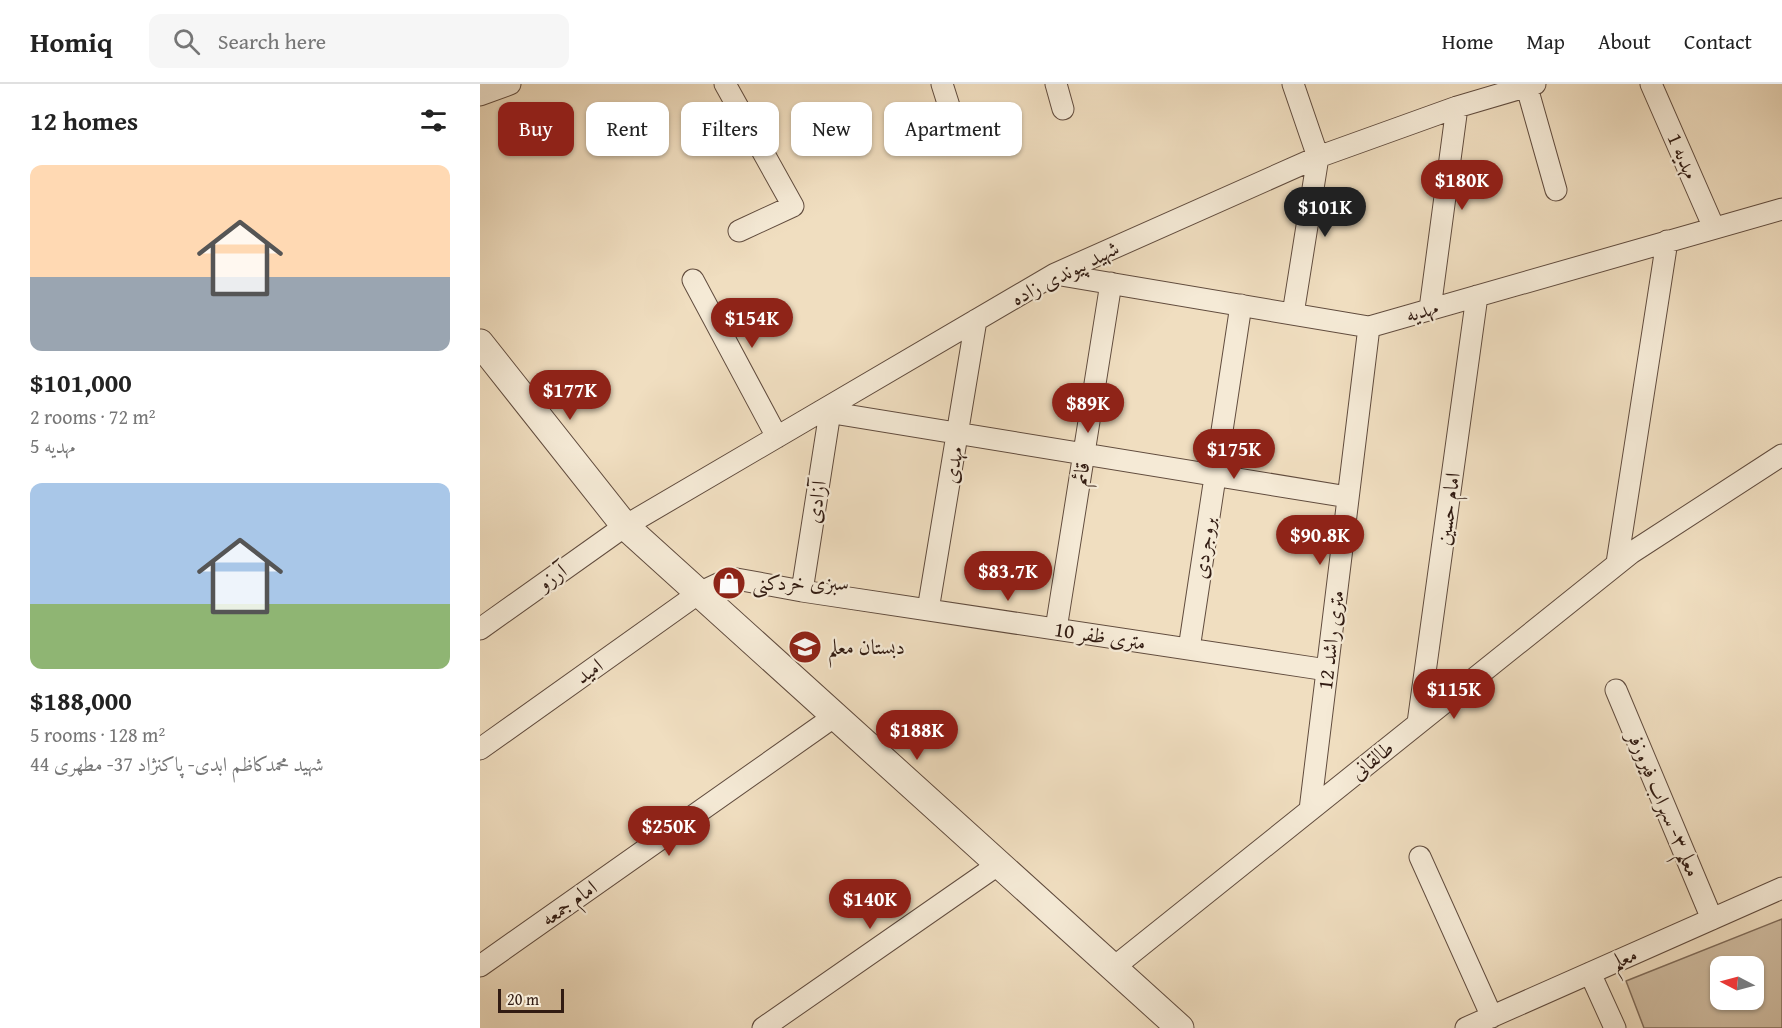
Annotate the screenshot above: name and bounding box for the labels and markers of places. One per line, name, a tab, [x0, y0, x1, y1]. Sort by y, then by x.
pin: $180K	[1420, 160, 1504, 211]
pin: $101K	[1283, 187, 1367, 238]
pin: $154K	[710, 298, 794, 349]
pin: $177K	[528, 370, 612, 421]
pin: $89K	[1052, 383, 1124, 434]
pin: $175K	[1192, 429, 1276, 480]
pin: $90.8K	[1271, 515, 1369, 566]
pin: $83.7K	[959, 551, 1057, 602]
shop icon: سبزی خردکنی	[711, 565, 747, 601]
place label: سبزی خردکنی	[752, 567, 849, 598]
school or university icon: دبستان معلم	[787, 629, 823, 665]
place label: دبستان معلم	[828, 631, 905, 668]
pin: $115K	[1412, 669, 1496, 720]
pin: $188K	[875, 710, 959, 761]
pin: $250K	[627, 806, 711, 857]
pin: $140K	[828, 879, 912, 930]

